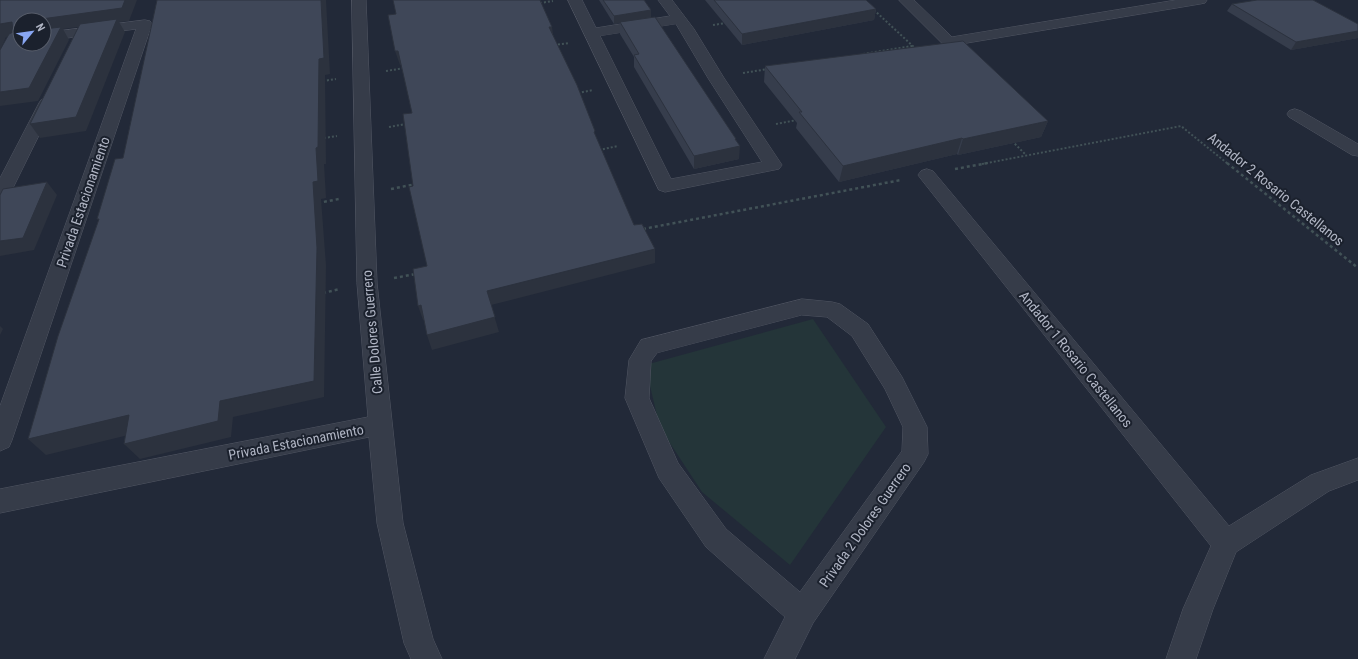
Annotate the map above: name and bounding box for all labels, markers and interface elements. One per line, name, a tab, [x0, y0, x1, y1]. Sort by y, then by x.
north arrow	[12, 12, 52, 52]
text: N	[33, 21, 48, 34]
street label: Andador 2 Rosario Castellanos	[1205, 129, 1347, 249]
street label: Privada Estacionamiento	[53, 135, 113, 269]
street label: Calle Dolores Guerrero	[359, 269, 385, 395]
street label: Andador 1 Rosario Castellanos	[1016, 288, 1136, 430]
street label: Privada Estacionamiento	[227, 421, 365, 463]
street label: Privada 2 Dolores Guerrero	[816, 460, 914, 590]

